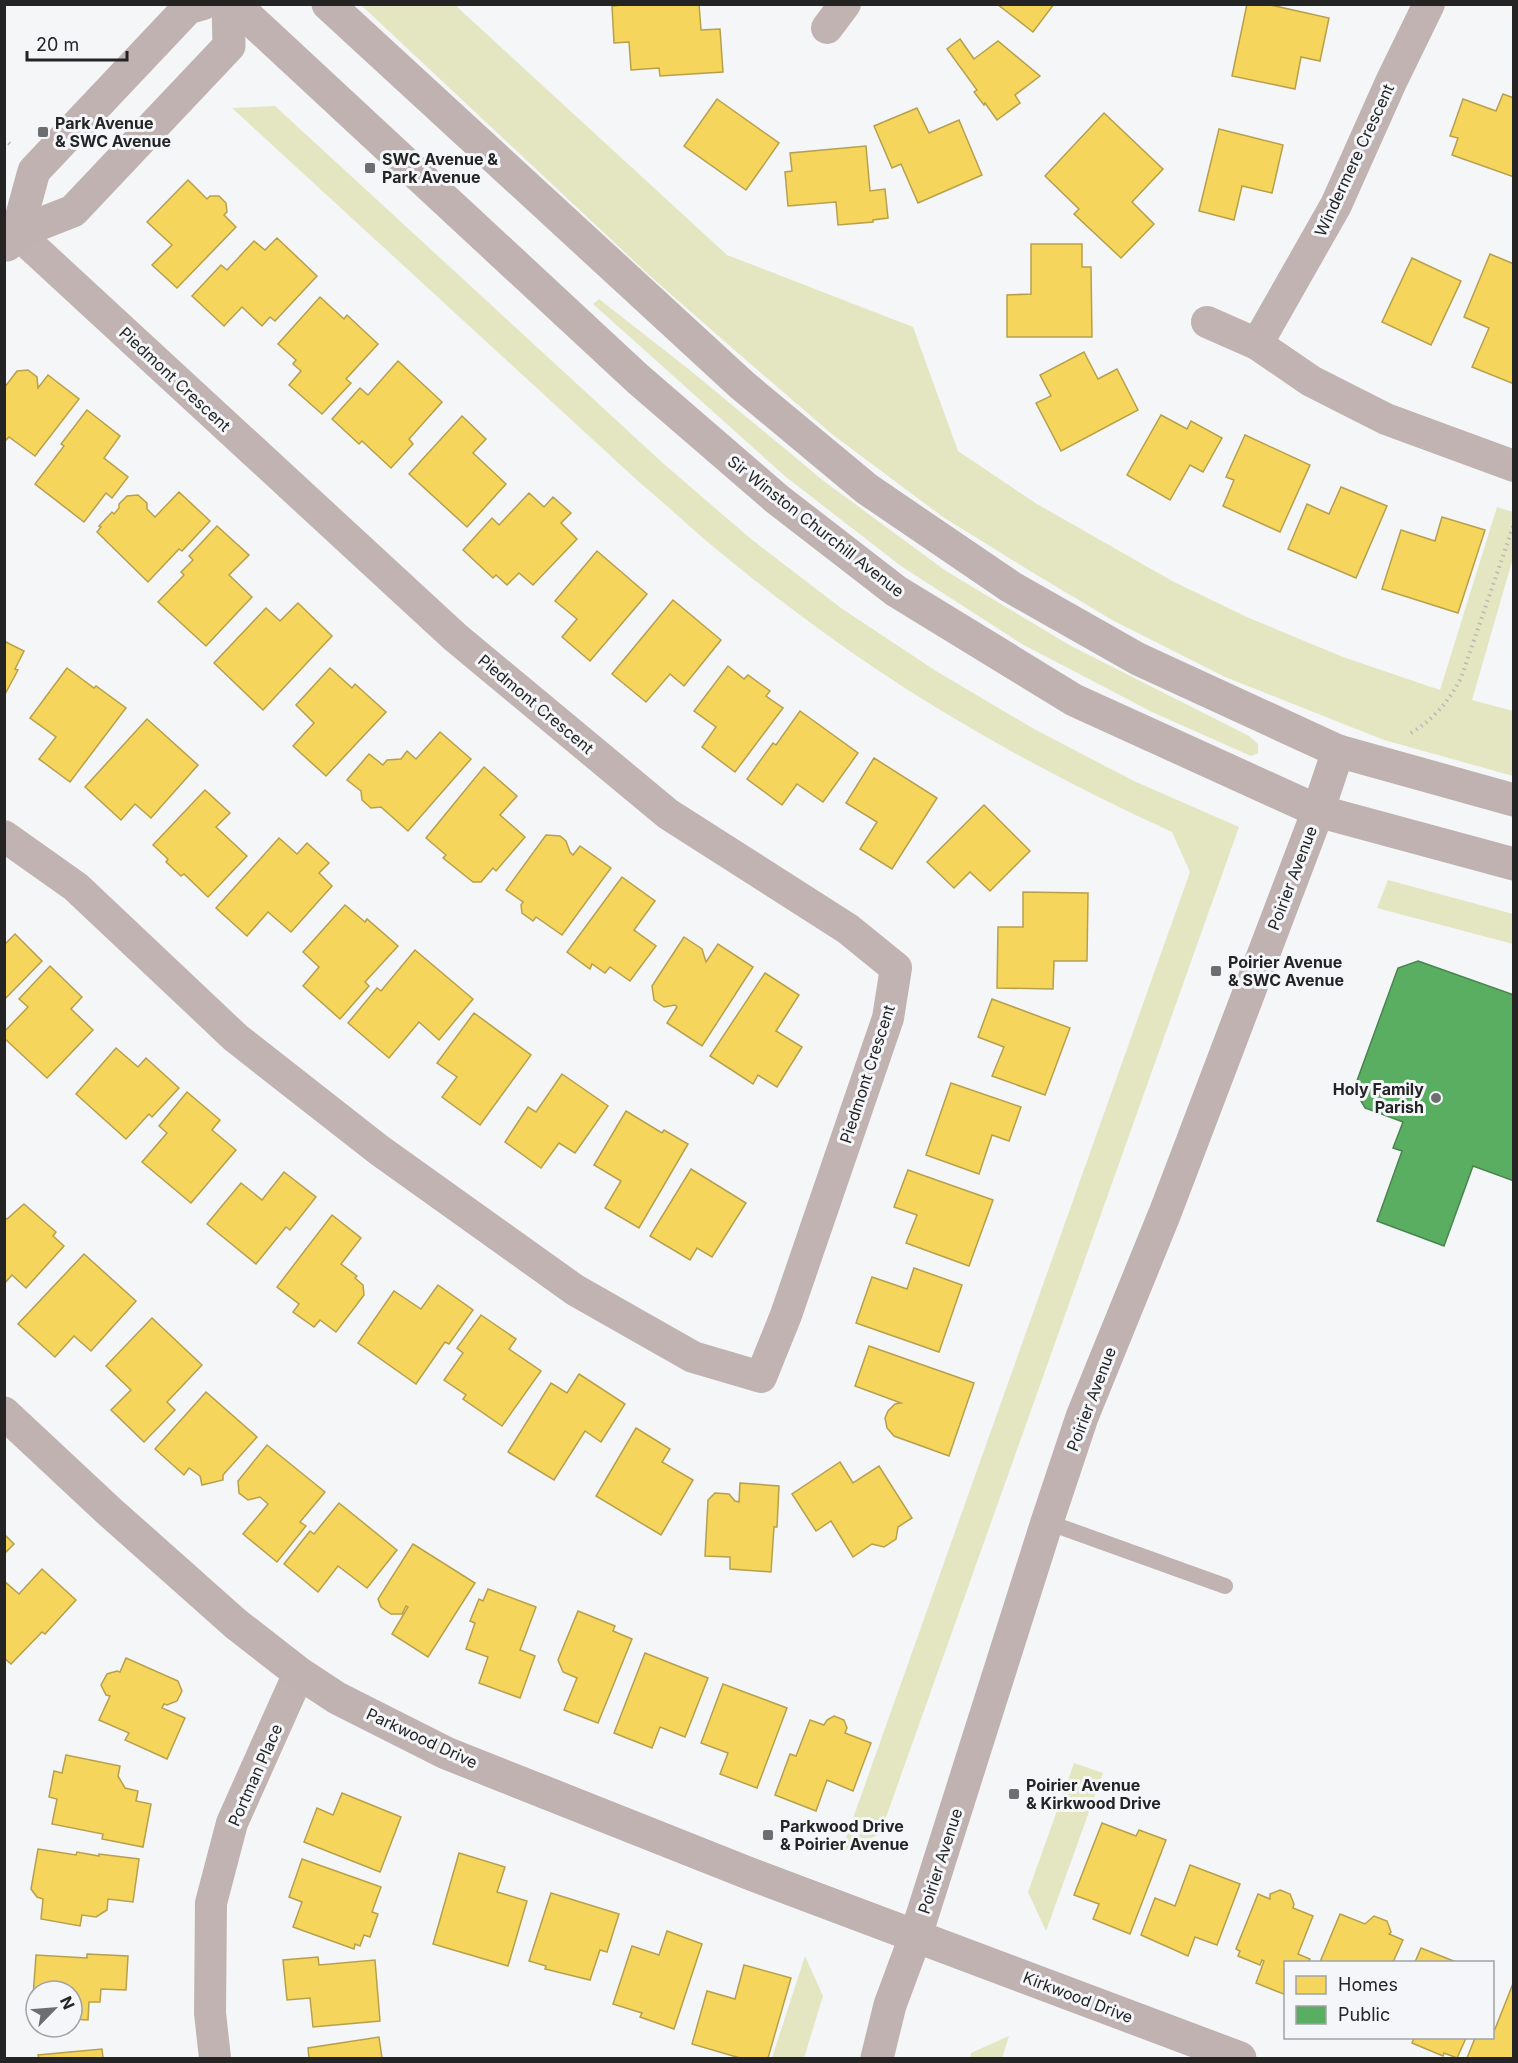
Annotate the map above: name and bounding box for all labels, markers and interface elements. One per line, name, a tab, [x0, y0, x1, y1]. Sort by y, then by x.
scale bar	[27, 24, 128, 62]
text: 20 m	[36, 34, 79, 55]
street label: Windermere Crescent	[1310, 81, 1398, 239]
place label: Park Avenue & SWC Avenue	[55, 113, 171, 151]
marker: Park Avenue & SWC Avenue	[36, 125, 50, 139]
place label: SWC Avenue & Park Avenue	[382, 149, 498, 187]
marker: SWC Avenue & Park Avenue	[363, 161, 377, 175]
street label: Piedmont Crescent	[115, 322, 235, 436]
street label: Sir Winston Churchill Avenue	[724, 451, 908, 601]
street label: Piedmont Crescent	[474, 650, 598, 758]
street label: Poirier Avenue	[1263, 823, 1321, 933]
place label: Poirier Avenue & SWC Avenue	[1228, 952, 1344, 990]
marker: Poirier Avenue & SWC Avenue	[1209, 964, 1223, 978]
street label: Piedmont Crescent	[835, 1002, 899, 1146]
place label: Holy Family Parish	[1333, 1079, 1424, 1117]
marker: Holy Family Parish	[1429, 1091, 1443, 1105]
street label: Poirier Avenue	[1062, 1344, 1120, 1454]
street label: Parkwood Drive	[363, 1704, 481, 1772]
street label: Portman Place	[224, 1721, 286, 1829]
place label: Poirier Avenue & Kirkwood Drive	[1026, 1775, 1161, 1813]
marker: Poirier Avenue & Kirkwood Drive	[1007, 1787, 1021, 1801]
street label: Poirier Avenue	[914, 1806, 966, 1916]
place label: Parkwood Drive & Poirier Avenue	[780, 1816, 909, 1854]
marker: Parkwood Drive & Poirier Avenue	[761, 1828, 775, 1842]
legend	[1284, 1961, 1494, 2039]
street label: Kirkwood Drive	[1020, 1967, 1136, 2027]
text: Homes	[1338, 1974, 1398, 1995]
north arrow	[24, 1979, 84, 2039]
text: N	[56, 1993, 79, 2012]
text: Public	[1338, 2004, 1390, 2025]

